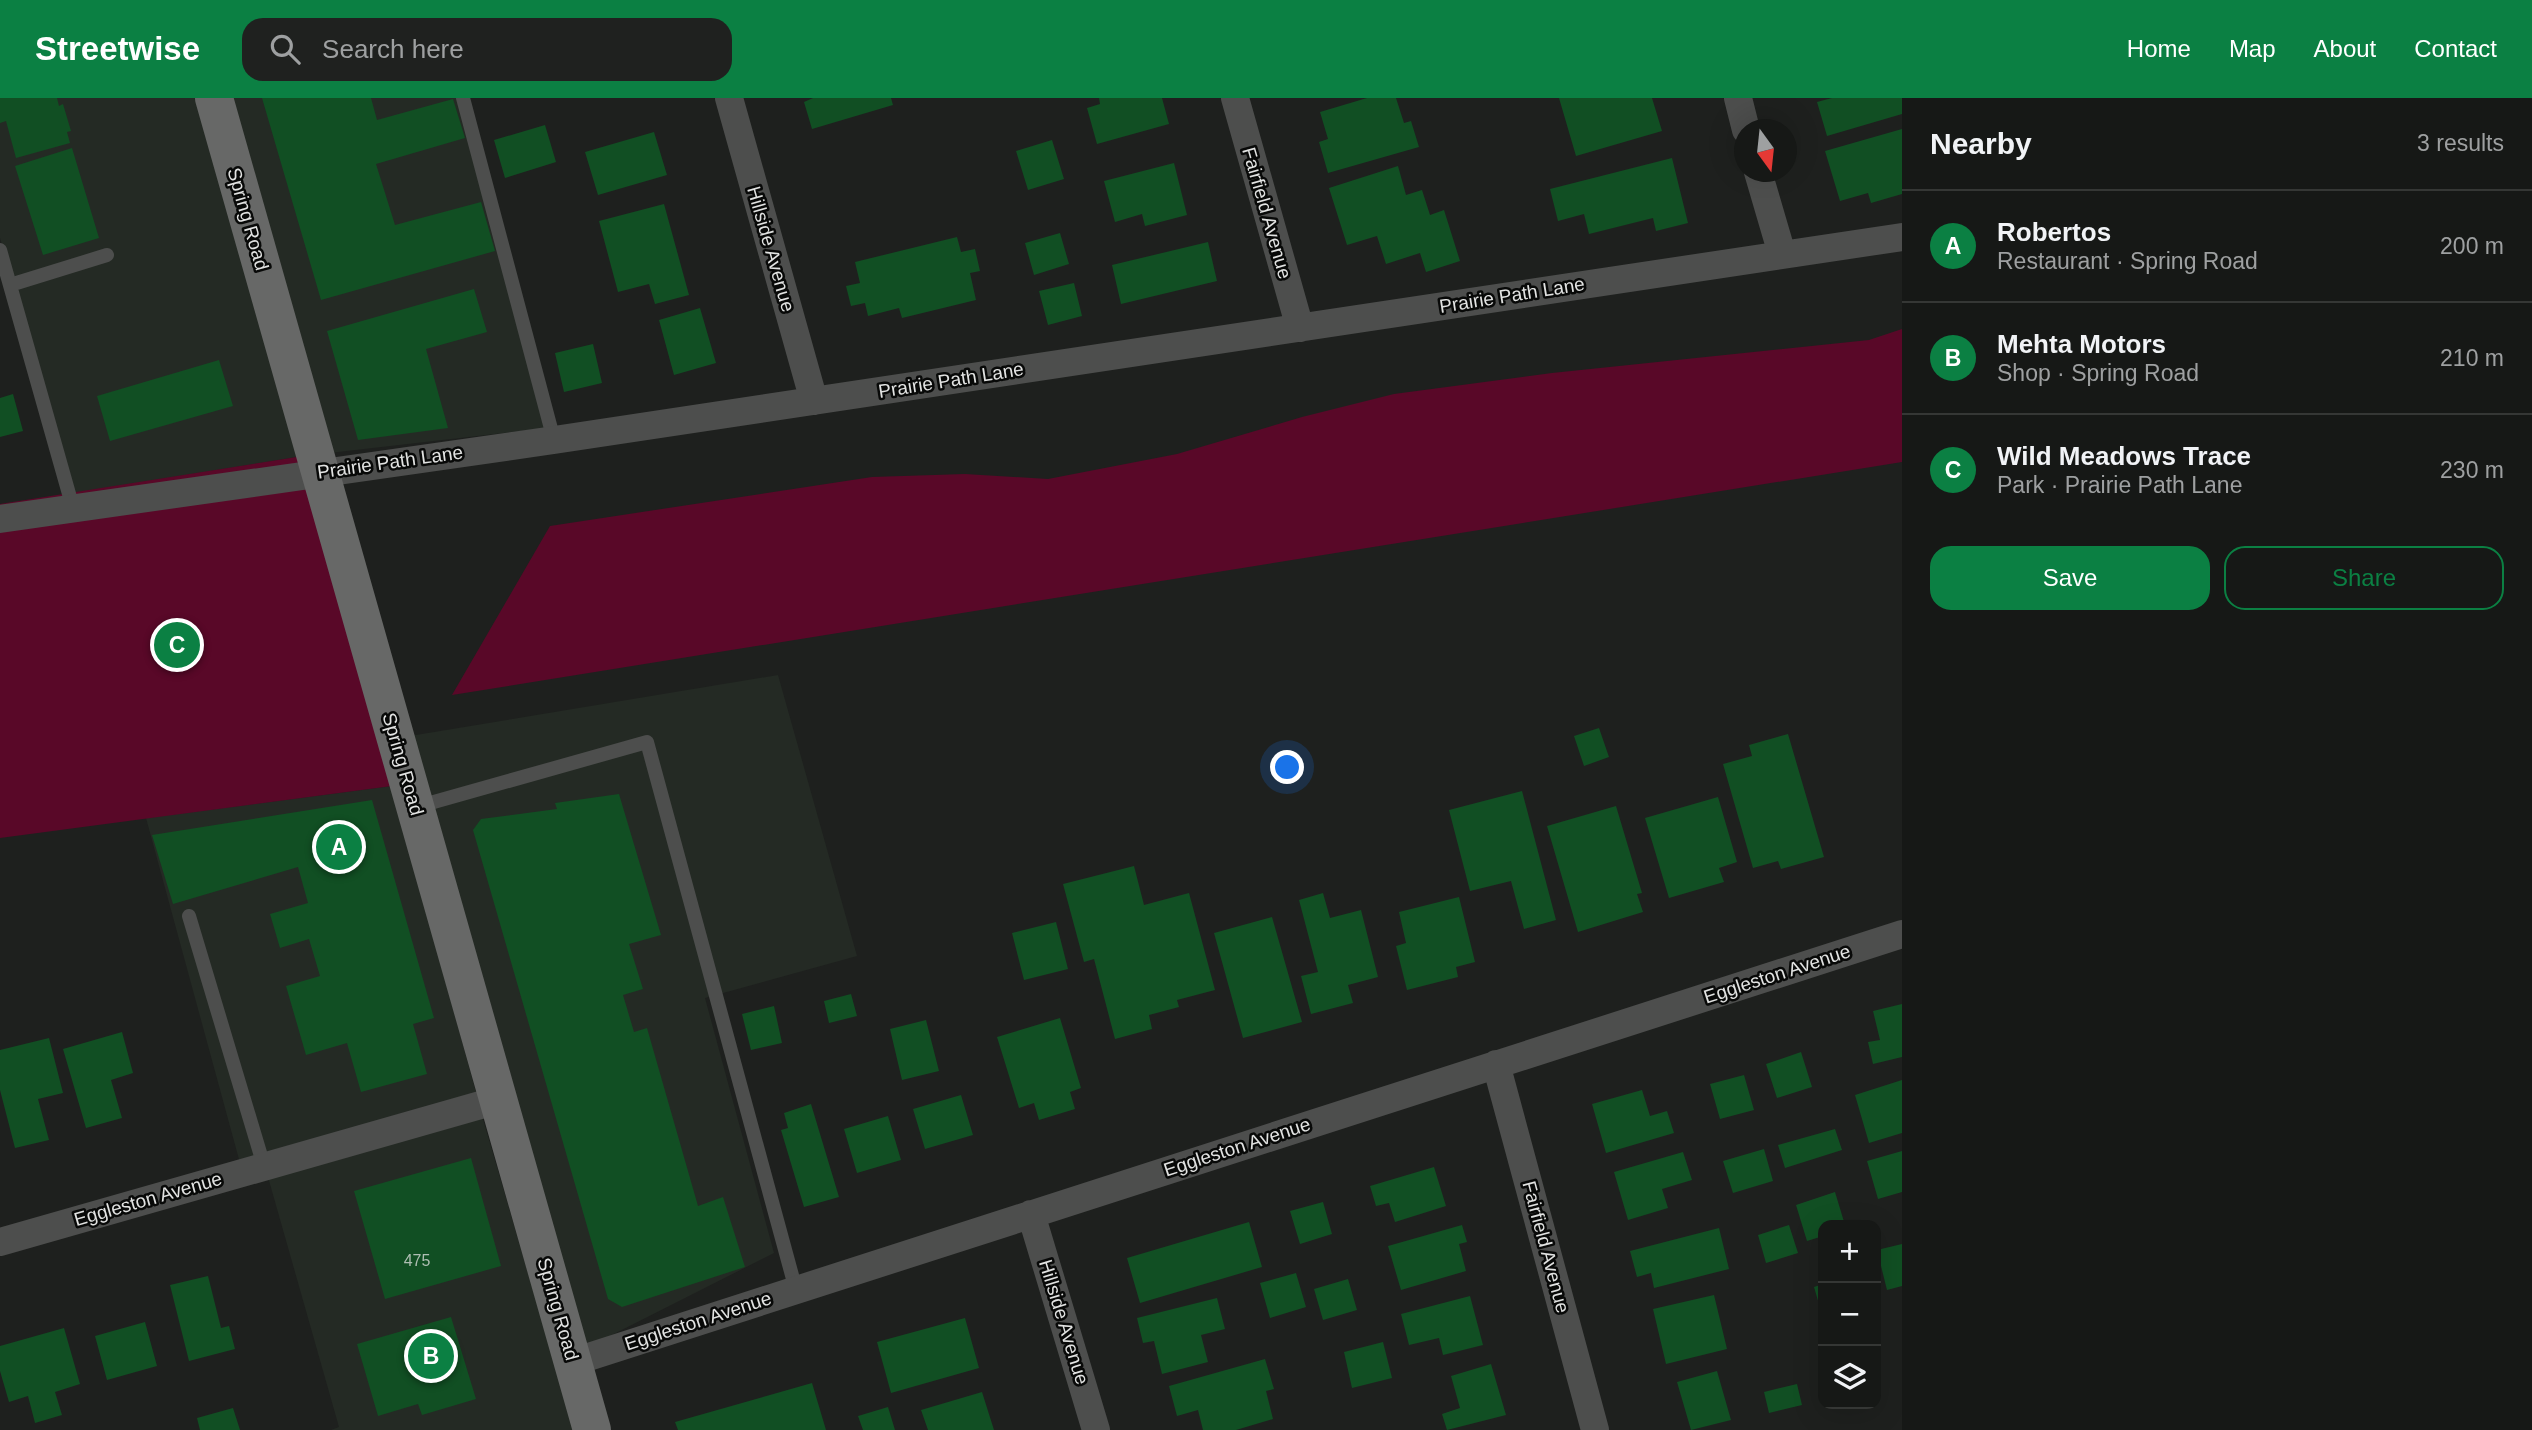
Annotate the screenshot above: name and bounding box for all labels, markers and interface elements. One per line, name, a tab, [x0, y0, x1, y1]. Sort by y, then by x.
search box	[242, 18, 732, 81]
text: Streetwise	[35, 30, 200, 67]
icon: search	[266, 30, 304, 68]
text: Search here	[322, 34, 464, 64]
text: Home	[2127, 35, 2191, 62]
text: Map	[2229, 35, 2276, 62]
text: About	[2314, 35, 2376, 62]
text: Contact	[2414, 35, 2497, 62]
north arrow	[1734, 119, 1797, 182]
text: Nearby	[1930, 127, 2032, 160]
text: 3 results	[2417, 130, 2504, 156]
street label: Fairfield Avenue	[1238, 145, 1296, 281]
street label: Spring Road	[223, 165, 273, 273]
street label: Hillside Avenue	[743, 184, 799, 314]
text: Robertos	[1997, 217, 2111, 247]
text: A	[1945, 233, 1961, 259]
text: 200 m	[2440, 233, 2504, 259]
text: Restaurant · Spring Road	[1997, 248, 2258, 274]
street label: Prairie Path Lane	[1438, 273, 1586, 317]
text: Mehta Motors	[1997, 329, 2166, 359]
text: B	[1945, 345, 1961, 371]
text: 210 m	[2440, 345, 2504, 371]
street label: Prairie Path Lane	[877, 358, 1025, 402]
text: Shop · Spring Road	[1997, 360, 2199, 386]
street label: Prairie Path Lane	[316, 441, 464, 483]
text: Wild Meadows Trace	[1997, 441, 2251, 471]
text: C	[1945, 457, 1961, 483]
text: 230 m	[2440, 457, 2504, 483]
text: Park · Prairie Path Lane	[1997, 472, 2242, 498]
button: Save	[1930, 546, 2210, 610]
button: Share	[2224, 546, 2504, 610]
pin: C	[154, 619, 200, 671]
street label: Spring Road	[378, 710, 428, 818]
your location	[1270, 750, 1304, 784]
pin: A	[316, 821, 362, 873]
street label: Eggleston Avenue	[1701, 940, 1853, 1008]
street label: Eggleston Avenue	[1161, 1113, 1313, 1181]
street label: Eggleston Avenue	[72, 1168, 224, 1230]
street label: Fairfield Avenue	[1518, 1179, 1574, 1315]
map controls	[1818, 1220, 1881, 1409]
button: +	[1818, 1220, 1881, 1283]
house number: 475	[404, 1252, 430, 1269]
street label: Spring Road	[533, 1255, 583, 1363]
street label: Hillside Avenue	[1035, 1257, 1093, 1387]
button: −	[1818, 1283, 1881, 1346]
street label: Eggleston Avenue	[622, 1287, 774, 1355]
pin: B	[408, 1330, 454, 1382]
button: layers	[1818, 1346, 1881, 1409]

